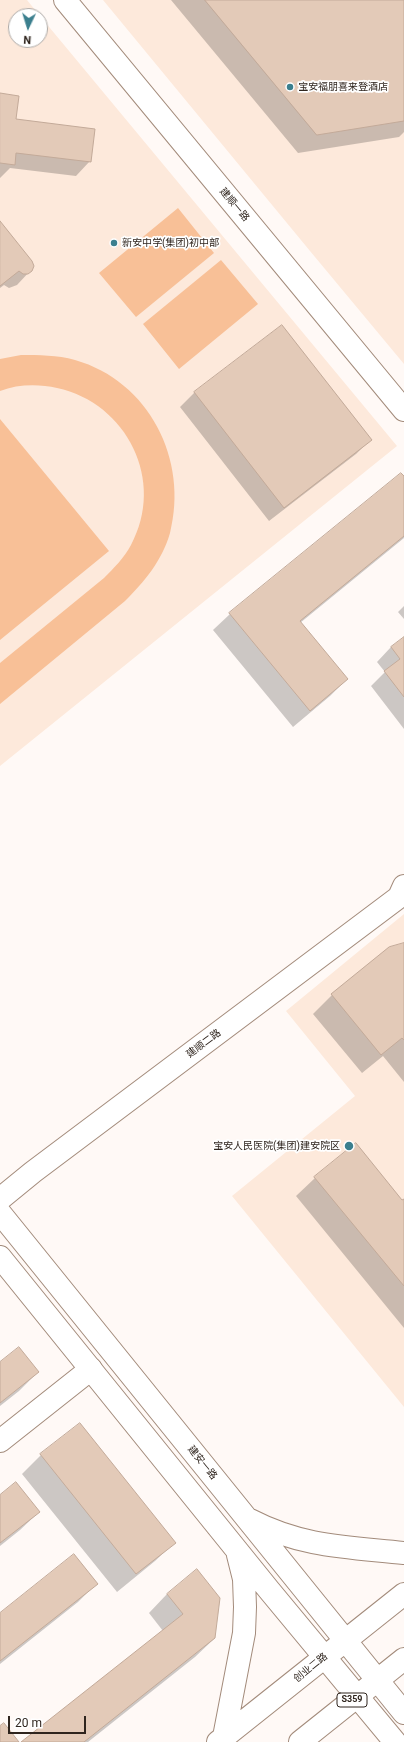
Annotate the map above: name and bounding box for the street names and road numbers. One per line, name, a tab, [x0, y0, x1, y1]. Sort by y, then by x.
street label: 建顺一路	[217, 186, 251, 224]
street label: 建顺二路	[184, 1027, 224, 1061]
street label: 建安一路	[185, 1444, 219, 1482]
street label: 创业二路	[292, 1651, 330, 1685]
road number: S359	[337, 1693, 367, 1707]

